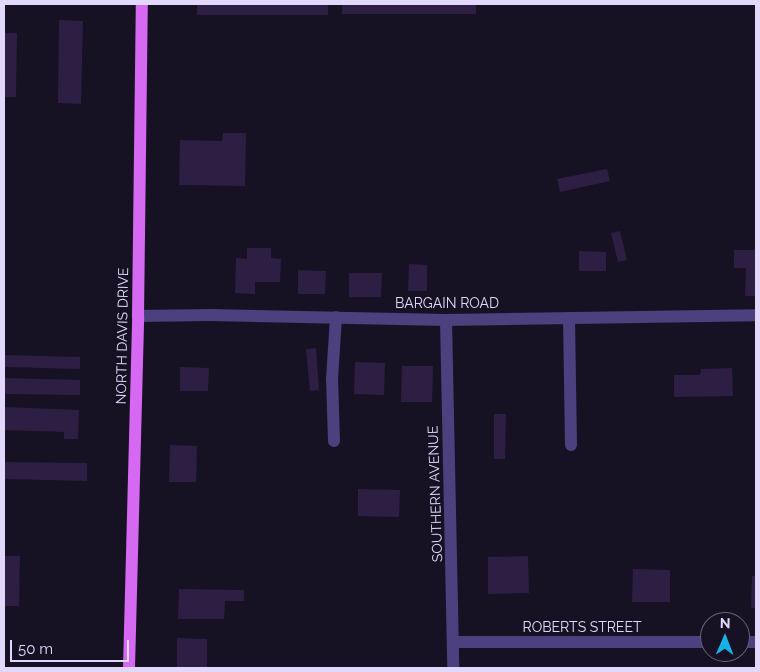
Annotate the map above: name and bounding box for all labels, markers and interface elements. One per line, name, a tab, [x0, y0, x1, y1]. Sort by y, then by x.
street label: NORTH DAVIS DRIVE	[112, 267, 132, 405]
street label: BARGAIN ROAD	[395, 295, 499, 311]
street label: SOUTHERN AVENUE	[424, 425, 446, 563]
north arrow	[700, 612, 750, 662]
text: N	[720, 615, 731, 631]
street label: ROBERTS STREET	[523, 619, 641, 635]
scale bar	[12, 630, 131, 662]
text: 50 m	[18, 640, 53, 658]

